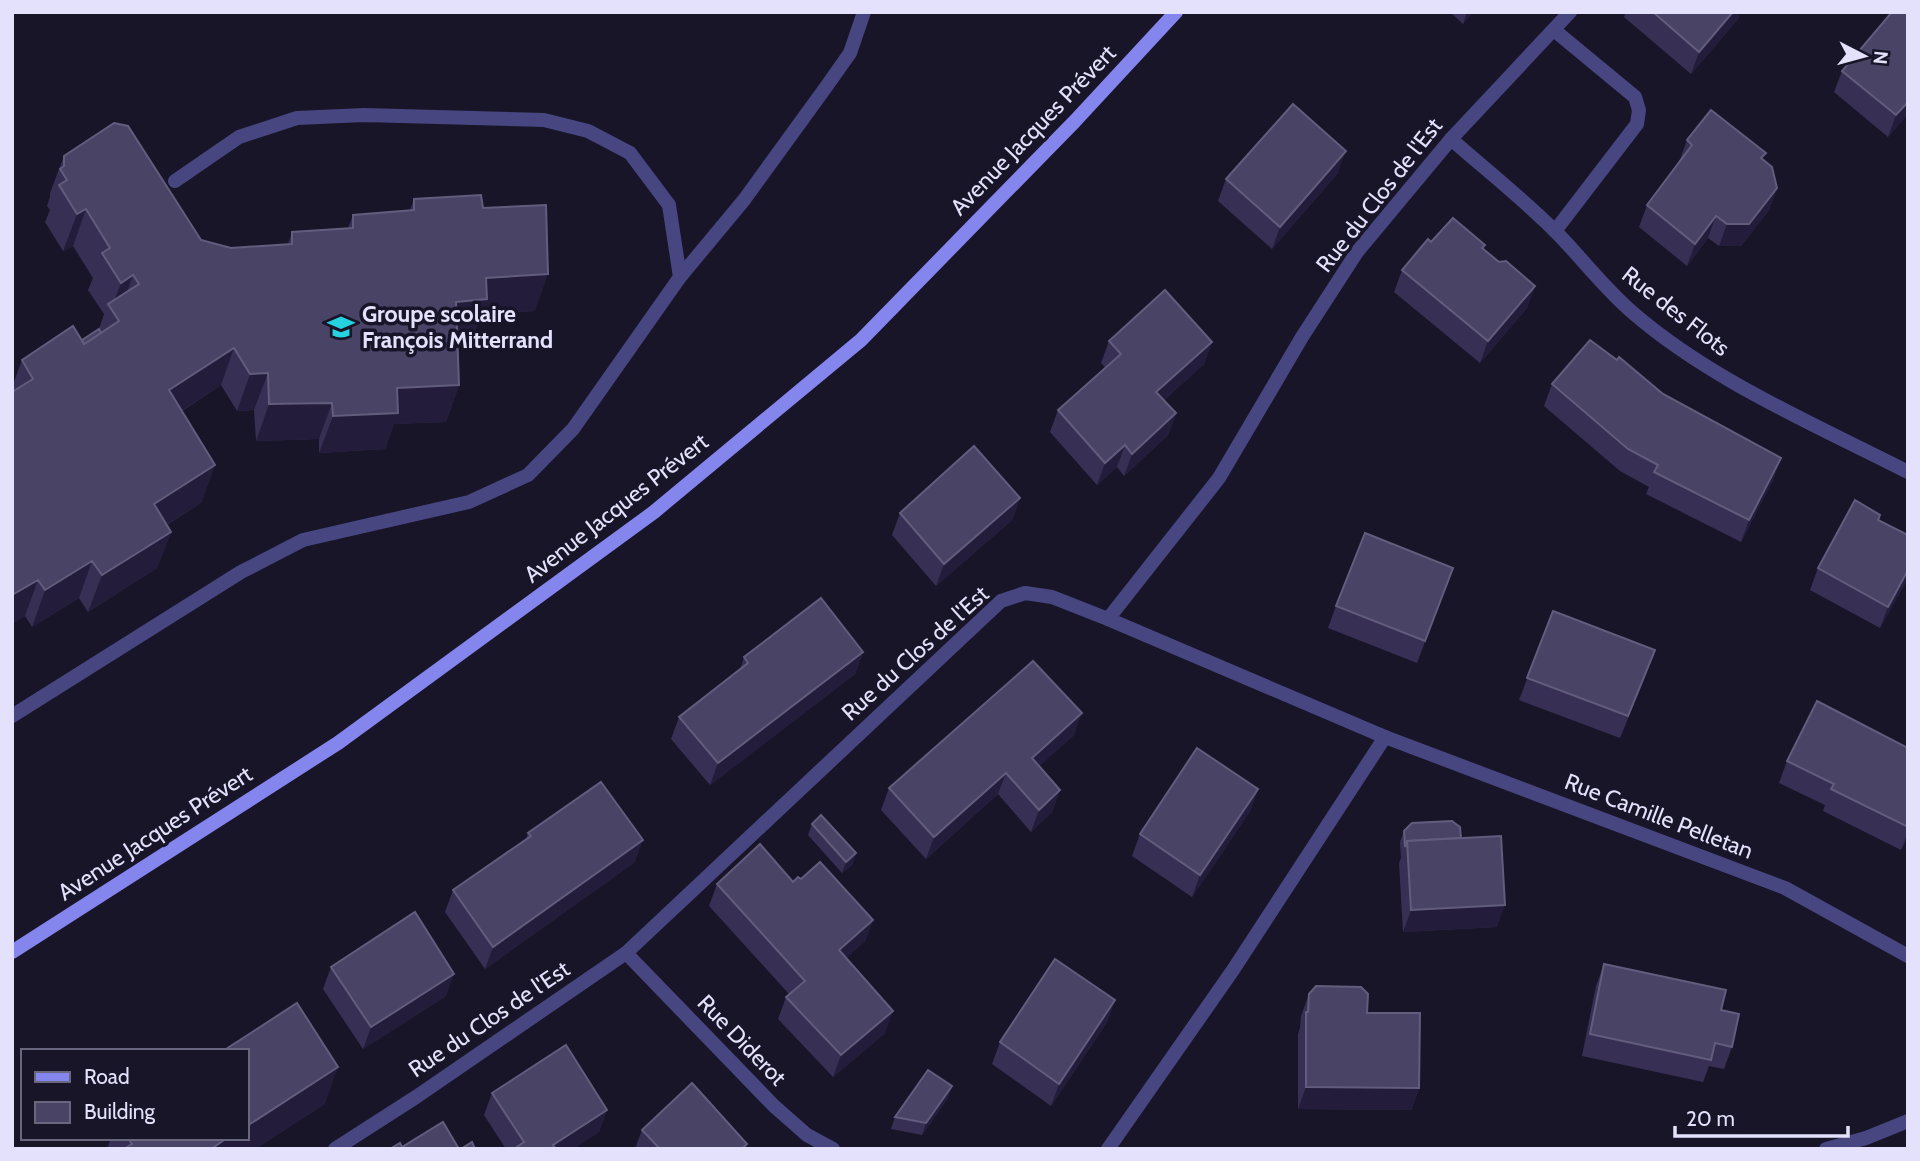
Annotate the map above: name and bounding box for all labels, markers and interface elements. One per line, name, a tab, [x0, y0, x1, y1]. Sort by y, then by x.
north arrow	[1829, 21, 1899, 91]
street label: Avenue Jacques Prévert	[944, 39, 1122, 221]
text: N	[1868, 50, 1893, 66]
street label: Rue du Clos de l'Est	[1310, 112, 1448, 278]
street label: Rue des Flots	[1617, 260, 1735, 362]
place label: Groupe scolaire François Mitterrand	[362, 300, 553, 354]
school or university icon: Groupe scolaire François Mitterrand	[326, 312, 356, 342]
street label: Avenue Jacques Prévert	[518, 427, 714, 589]
street label: Rue du Clos de l'Est	[836, 579, 994, 726]
street label: Avenue Jacques Prévert	[53, 760, 258, 906]
street label: Rue Camille Pelletan	[1561, 767, 1757, 865]
street label: Rue du Clos de l'Est	[403, 955, 575, 1083]
street label: Rue Diderot	[692, 989, 792, 1092]
legend	[21, 1049, 248, 1140]
text: Road	[84, 1064, 130, 1089]
scale bar	[1675, 1094, 1848, 1138]
text: Building	[84, 1099, 156, 1124]
text: 20 m	[1686, 1106, 1735, 1131]

